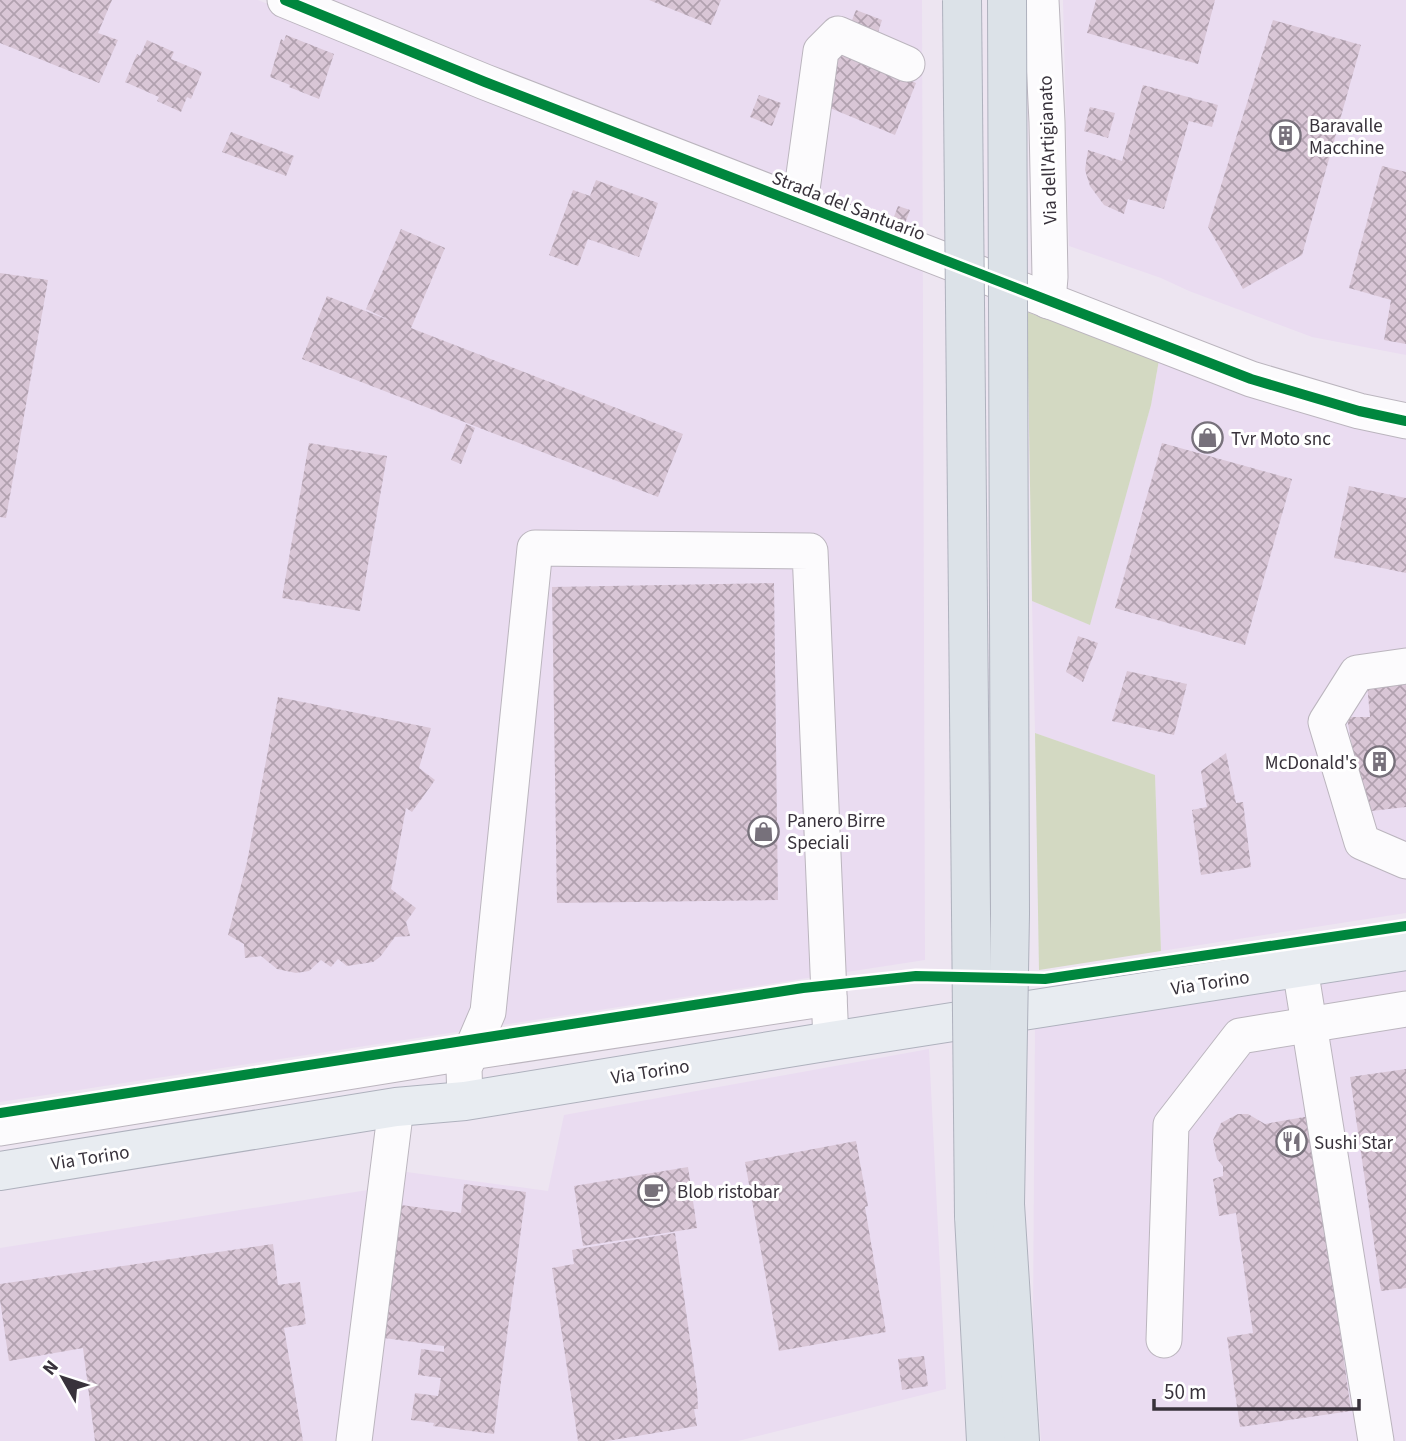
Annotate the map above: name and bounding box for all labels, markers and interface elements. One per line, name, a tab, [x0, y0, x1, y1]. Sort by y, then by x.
street label: Via dell'Artigianato	[1032, 75, 1065, 225]
place label: Baravalle Macchine	[1309, 113, 1384, 162]
building icon: Baravalle Macchine	[1269, 119, 1303, 153]
street label: Strada del Santuario	[768, 165, 929, 248]
shop icon: Tvr Moto snc	[1191, 421, 1225, 455]
place label: Tvr Moto snc	[1231, 426, 1331, 453]
building icon: McDonald's	[1363, 745, 1397, 779]
place label: McDonald's	[1265, 750, 1357, 777]
place label: Panero Birre Speciali	[787, 808, 885, 857]
shop icon: Panero Birre Speciali	[747, 814, 781, 848]
street label: Via Torino	[1169, 964, 1251, 1003]
street label: Via Torino	[609, 1053, 691, 1092]
restaurant icon: Sushi Star	[1274, 1125, 1308, 1159]
place label: Sushi Star	[1314, 1130, 1394, 1157]
street label: Via Torino	[49, 1139, 131, 1178]
cafe icon: Blob ristobar	[637, 1174, 671, 1208]
place label: Blob ristobar	[677, 1179, 780, 1206]
north arrow	[28, 1343, 98, 1413]
text: N	[36, 1355, 65, 1382]
scale bar	[1154, 1368, 1359, 1412]
text: 50 m	[1164, 1377, 1206, 1407]

